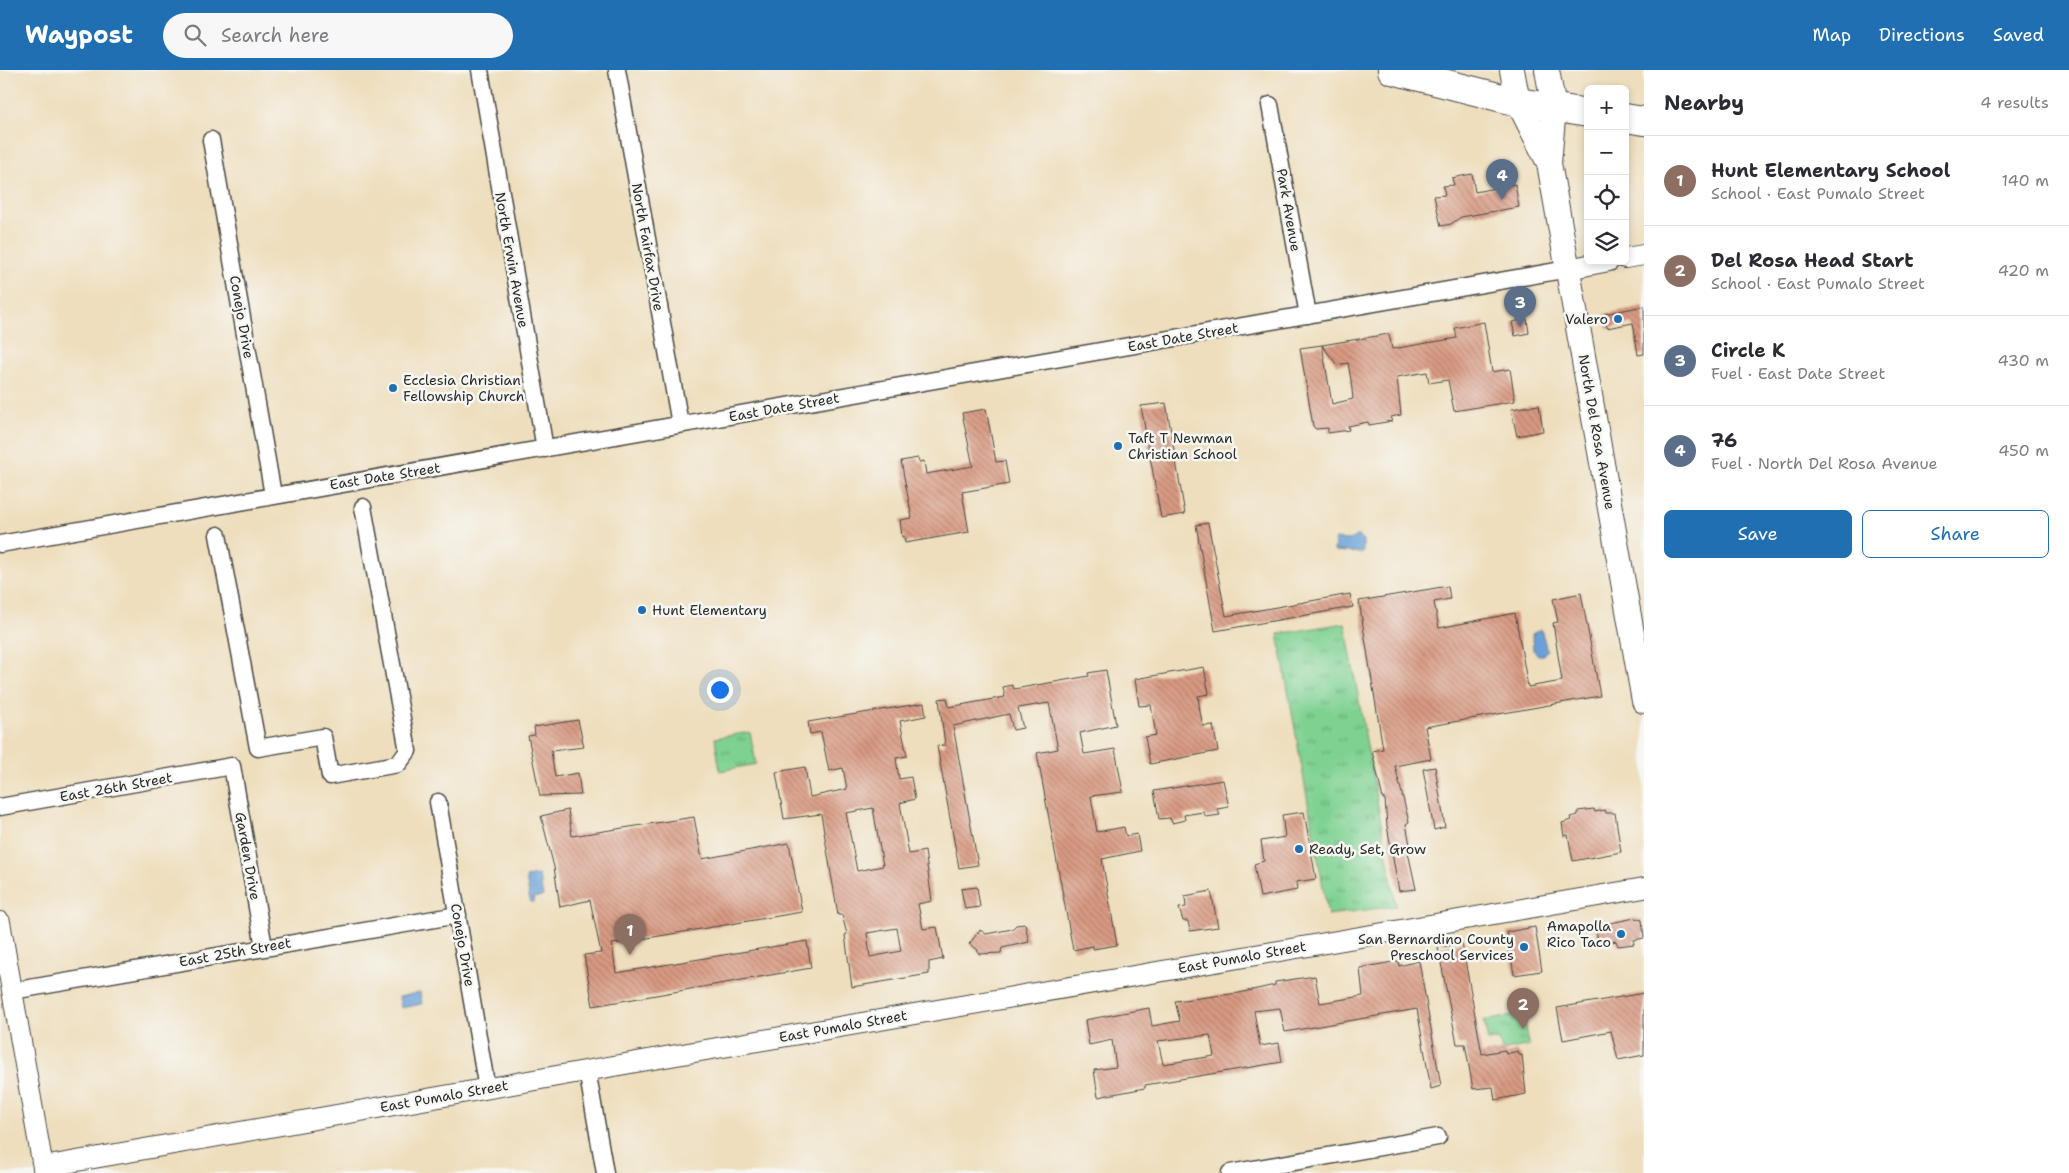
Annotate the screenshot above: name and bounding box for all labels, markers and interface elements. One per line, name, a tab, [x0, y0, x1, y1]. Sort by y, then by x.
search box	[163, 13, 513, 58]
text: Waypost	[25, 19, 133, 51]
icon: search	[181, 21, 209, 49]
text: Search here	[221, 23, 329, 48]
text: Map	[1813, 23, 1851, 47]
text: Directions	[1879, 23, 1965, 47]
text: Saved	[1993, 23, 2044, 47]
map controls	[1584, 85, 1629, 265]
button: +	[1584, 85, 1629, 130]
text: Nearby	[1664, 89, 1744, 117]
text: 4 results	[1980, 92, 2049, 113]
button: −	[1584, 130, 1629, 175]
text: Hunt Elementary School	[1711, 158, 1950, 183]
pin: 4	[1486, 159, 1518, 200]
street label: Park Avenue	[1273, 167, 1305, 253]
text: 1	[1676, 170, 1684, 191]
text: 140 m	[2002, 170, 2049, 191]
button: locate	[1584, 175, 1629, 220]
street label: North Fairfax Drive	[628, 182, 668, 313]
text: School · East Pumalo Street	[1711, 183, 1925, 204]
street label: North Erwin Avenue	[491, 191, 533, 329]
button: layers	[1584, 220, 1629, 265]
text: Del Rosa Head Start	[1711, 248, 1913, 273]
text: 2	[1674, 260, 1686, 281]
text: 420 m	[1998, 260, 2049, 281]
text: School · East Pumalo Street	[1711, 273, 1925, 294]
street label: Conejo Drive	[226, 274, 258, 360]
pin: 3	[1504, 286, 1536, 327]
place label: Valero	[1565, 310, 1608, 328]
marker: Valero	[1612, 313, 1624, 325]
street label: East Date Street	[1126, 318, 1240, 356]
text: Circle K	[1711, 338, 1785, 363]
text: 3	[1674, 350, 1686, 371]
text: 430 m	[1998, 350, 2049, 371]
street label: North Del Rosa Avenue	[1574, 353, 1620, 511]
text: Fuel · East Date Street	[1711, 363, 1885, 384]
place label: Ecclesia Christian Fellowship Church	[403, 371, 525, 405]
marker: Ecclesia Christian Fellowship Church	[387, 382, 399, 394]
street label: East Date Street	[727, 388, 841, 426]
text: 76	[1711, 428, 1737, 453]
place label: Taft T Newman Christian School	[1128, 429, 1238, 463]
marker: Taft T Newman Christian School	[1112, 440, 1124, 452]
text: 4	[1674, 440, 1686, 461]
text: 450 m	[1998, 440, 2049, 461]
text: Fuel · North Del Rosa Avenue	[1711, 453, 1938, 474]
street label: East Date Street	[328, 458, 442, 494]
button: Save	[1664, 510, 1852, 558]
button: Share	[1862, 510, 2049, 558]
place label: Hunt Elementary	[652, 601, 767, 619]
marker: Hunt Elementary	[636, 604, 648, 616]
your location	[707, 677, 733, 703]
street label: East 26th Street	[58, 768, 174, 806]
street label: Garden Drive	[231, 810, 265, 902]
place label: Ready, Set, Grow	[1309, 840, 1426, 858]
marker: Ready, Set, Grow	[1293, 843, 1305, 855]
street label: Conejo Drive	[447, 902, 479, 988]
pin: 1	[614, 914, 646, 955]
place label: Amapolla Rico Taco	[1547, 917, 1611, 951]
marker: Amapolla Rico Taco	[1615, 928, 1627, 940]
place label: San Bernardino County Preschool Services	[1358, 930, 1514, 964]
street label: East 25th Street	[178, 933, 292, 971]
street label: East Pumalo Street	[1177, 937, 1307, 977]
marker: San Bernardino County Preschool Services	[1518, 941, 1530, 953]
pin: 2	[1507, 988, 1539, 1029]
street label: East Pumalo Street	[778, 1006, 908, 1046]
street label: East Pumalo Street	[379, 1076, 509, 1116]

